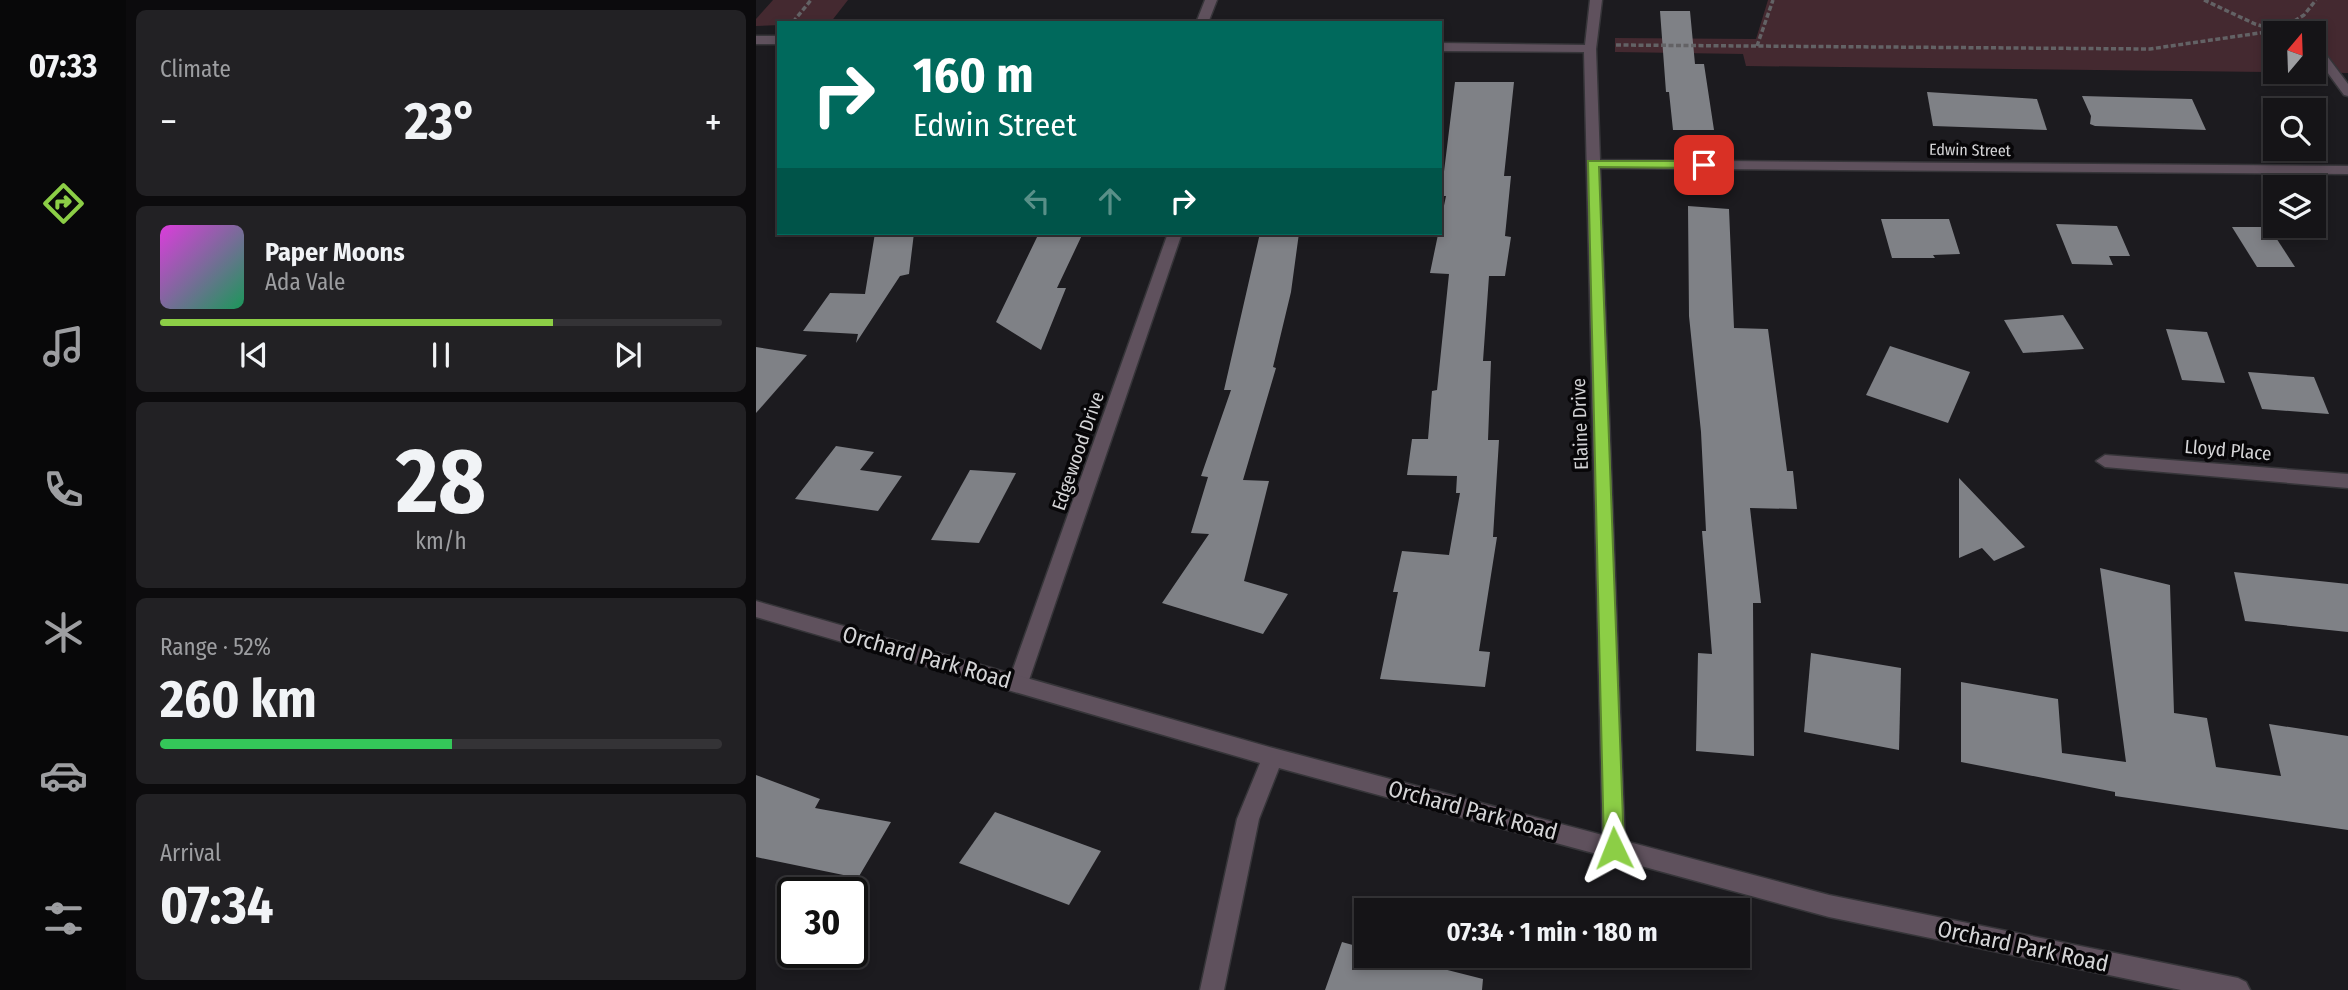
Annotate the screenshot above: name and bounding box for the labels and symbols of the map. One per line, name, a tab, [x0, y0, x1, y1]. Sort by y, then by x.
north arrow	[2263, 21, 2326, 84]
pin	[1674, 135, 1734, 195]
street label: Edwin Street	[1929, 140, 2012, 160]
street label: Elaine Drive	[1567, 378, 1593, 470]
street label: Edgewood Drive	[1047, 389, 1109, 513]
street label: Lloyd Place	[2184, 435, 2272, 465]
street label: Orchard Park Road	[839, 620, 1015, 694]
street label: Orchard Park Road	[1385, 774, 1561, 846]
position arrow	[1577, 811, 1651, 885]
speed limit sign: 30	[777, 877, 868, 968]
street label: Orchard Park Road	[1935, 914, 2111, 978]

